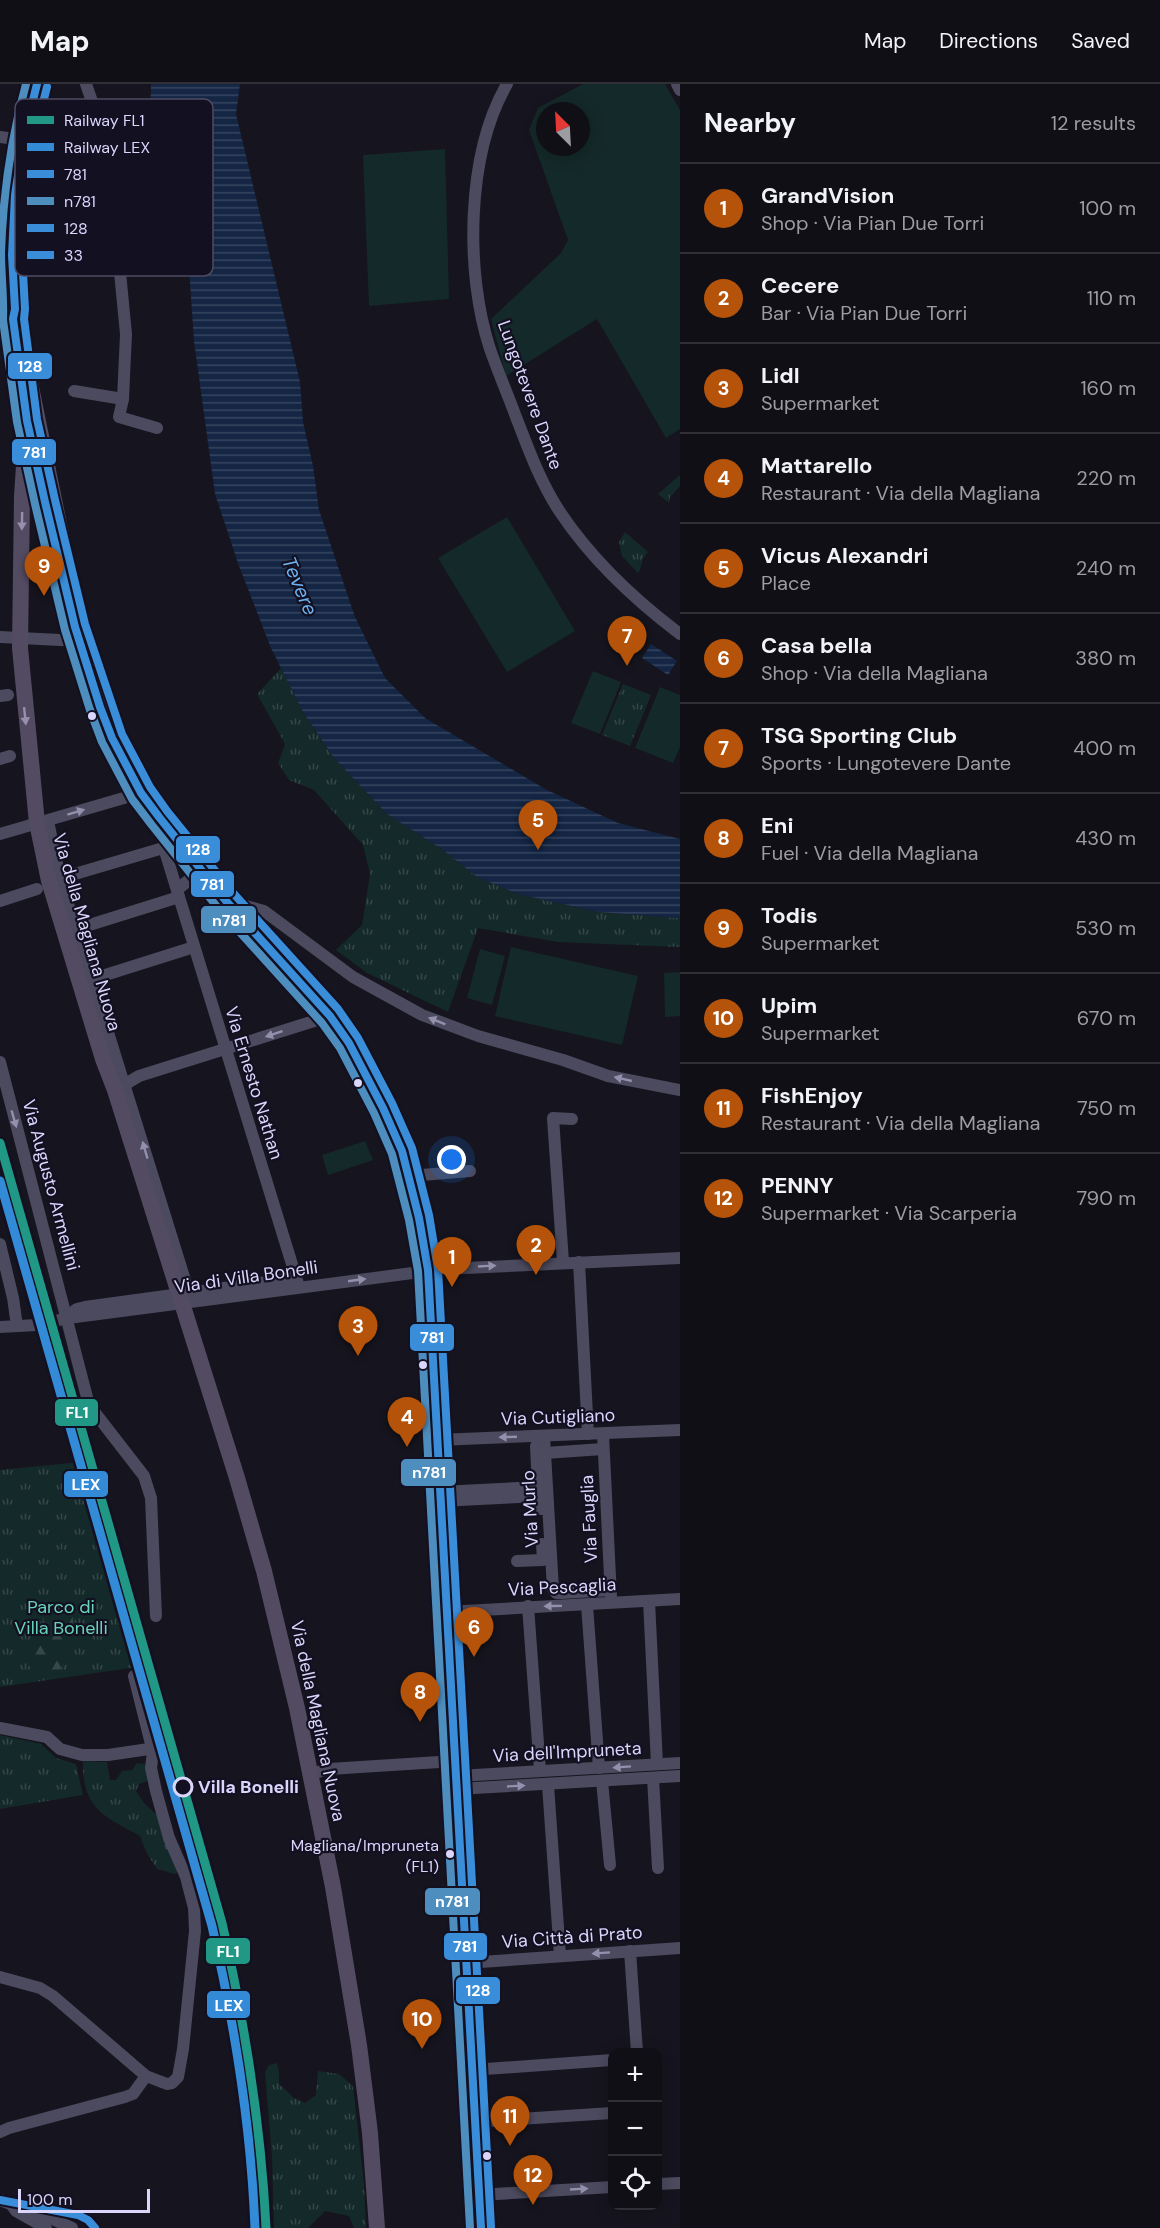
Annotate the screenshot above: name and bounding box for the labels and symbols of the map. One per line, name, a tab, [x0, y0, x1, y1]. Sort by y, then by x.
legend	[15, 99, 213, 276]
north arrow	[536, 102, 590, 156]
text: Railway FL1	[64, 110, 144, 131]
text: Railway LEX	[64, 137, 150, 158]
text: 781	[64, 164, 87, 185]
text: n781	[64, 191, 96, 212]
text: 128	[64, 218, 88, 239]
text: 33	[64, 245, 83, 266]
street label: Lungotevere Dante	[492, 317, 568, 473]
line badge: 128	[7, 352, 53, 380]
text: 128	[17, 356, 43, 377]
line badge: 781	[11, 438, 57, 466]
text: 781	[22, 442, 46, 463]
one-way arrow	[17, 512, 27, 531]
pin: 9	[24, 546, 63, 596]
water label: Tevere	[276, 553, 324, 619]
pin: 7	[608, 616, 646, 666]
one-way arrow	[20, 706, 30, 725]
unlabelled marker	[86, 710, 98, 722]
pin: 5	[518, 800, 558, 850]
one-way arrow	[67, 807, 85, 816]
street label: Via della Magliana Nuova	[47, 830, 127, 1034]
line badge: 128	[175, 835, 221, 864]
text: 128	[185, 839, 211, 860]
line badge: 781	[190, 870, 235, 898]
text: 781	[200, 874, 224, 895]
line badge: n781	[200, 905, 257, 934]
text: n781	[212, 910, 246, 931]
street label: Via Ernesto Nathan	[219, 1004, 289, 1162]
one-way arrow	[427, 1016, 445, 1026]
one-way arrow	[265, 1030, 283, 1039]
one-way arrow	[613, 1074, 632, 1083]
unlabelled marker	[352, 1077, 364, 1089]
street label: Via Augusto Armellini	[17, 1097, 85, 1273]
one-way arrow	[9, 1110, 19, 1128]
one-way arrow	[140, 1141, 149, 1159]
your location	[437, 1145, 466, 1174]
pin: 2	[516, 1226, 556, 1275]
pin: 1	[432, 1238, 472, 1287]
street label: Via di Villa Bonelli	[173, 1255, 319, 1299]
one-way arrow	[477, 1261, 496, 1271]
one-way arrow	[347, 1275, 366, 1284]
pin: 3	[338, 1306, 378, 1356]
line badge: 781	[409, 1323, 455, 1352]
text: 781	[420, 1327, 444, 1348]
unlabelled marker	[417, 1359, 429, 1371]
line badge: FL1	[54, 1398, 99, 1427]
pin: 4	[388, 1398, 426, 1447]
text: FL1	[65, 1402, 89, 1423]
street label: Via Cutigliano	[500, 1403, 616, 1431]
one-way arrow	[499, 1433, 518, 1442]
line badge: n781	[400, 1458, 457, 1487]
text: n781	[412, 1462, 446, 1483]
line badge: LEX	[63, 1470, 109, 1498]
street label: Via Murlo	[516, 1470, 544, 1548]
text: LEX	[72, 1474, 101, 1495]
street label: Via Fauglia	[575, 1474, 603, 1564]
street label: Via Pescaglia	[507, 1572, 617, 1602]
park label: Parco di Villa Bonelli	[14, 1595, 108, 1640]
one-way arrow	[543, 1601, 562, 1611]
pin: 6	[454, 1608, 494, 1657]
street label: Via della Magliana Nuova	[285, 1618, 351, 1824]
pin: 8	[400, 1672, 440, 1722]
street label: Via dell'Impruneta	[492, 1736, 642, 1768]
one-way arrow	[612, 1762, 631, 1771]
place label: Villa Bonelli	[198, 1775, 299, 1799]
marker: Villa Bonelli	[173, 1777, 193, 1797]
one-way arrow	[506, 1782, 525, 1791]
place label: Magliana/Impruneta (FL1)	[291, 1835, 439, 1877]
marker: Magliana/Impruneta (FL1)	[444, 1848, 456, 1860]
line badge: n781	[424, 1887, 481, 1916]
text: n781	[435, 1891, 469, 1912]
street label: Via Città di Prato	[501, 1920, 643, 1954]
line badge: 781	[443, 1932, 488, 1961]
text: 781	[453, 1936, 477, 1957]
line badge: FL1	[205, 1937, 251, 1965]
text: FL1	[216, 1941, 240, 1962]
one-way arrow	[591, 1948, 610, 1958]
line badge: 128	[455, 1976, 501, 2005]
text: 128	[465, 1980, 491, 2001]
line badge: LEX	[206, 1990, 251, 2019]
text: LEX	[215, 1995, 244, 2016]
pin: 10	[402, 2000, 442, 2049]
pin: 11	[490, 2096, 530, 2146]
unlabelled marker	[481, 2150, 493, 2162]
pin: 12	[514, 2156, 552, 2205]
one-way arrow	[570, 2184, 589, 2193]
scale bar	[18, 2186, 150, 2214]

